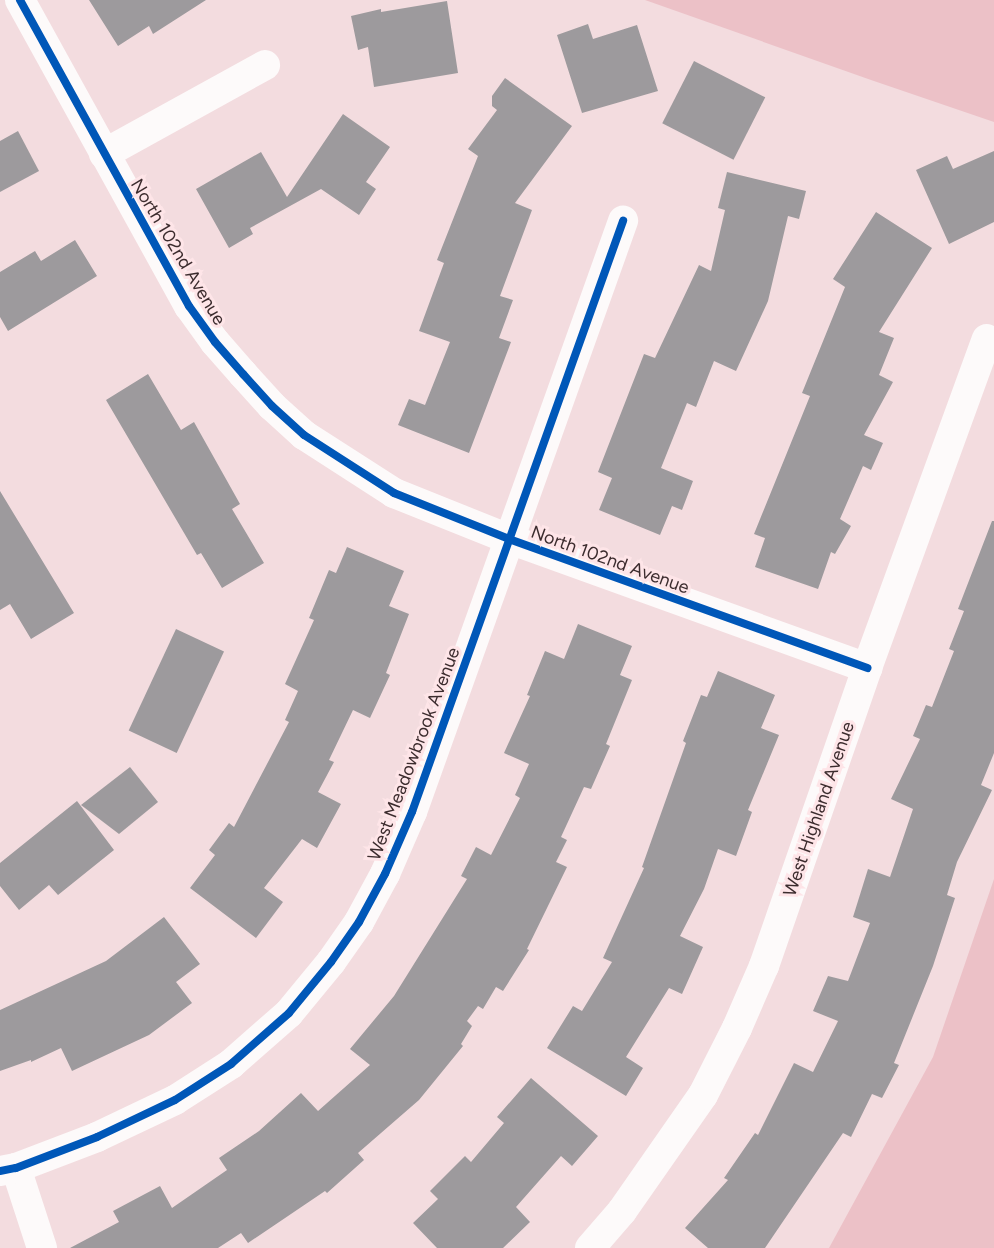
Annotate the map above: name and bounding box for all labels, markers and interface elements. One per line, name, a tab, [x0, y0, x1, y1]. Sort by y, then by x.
street label: North 102nd Avenue	[126, 175, 230, 329]
street label: North 102nd Avenue	[528, 521, 692, 599]
street label: West Meadowbrook Avenue	[363, 644, 465, 864]
street label: West Highland Avenue	[779, 719, 859, 899]

